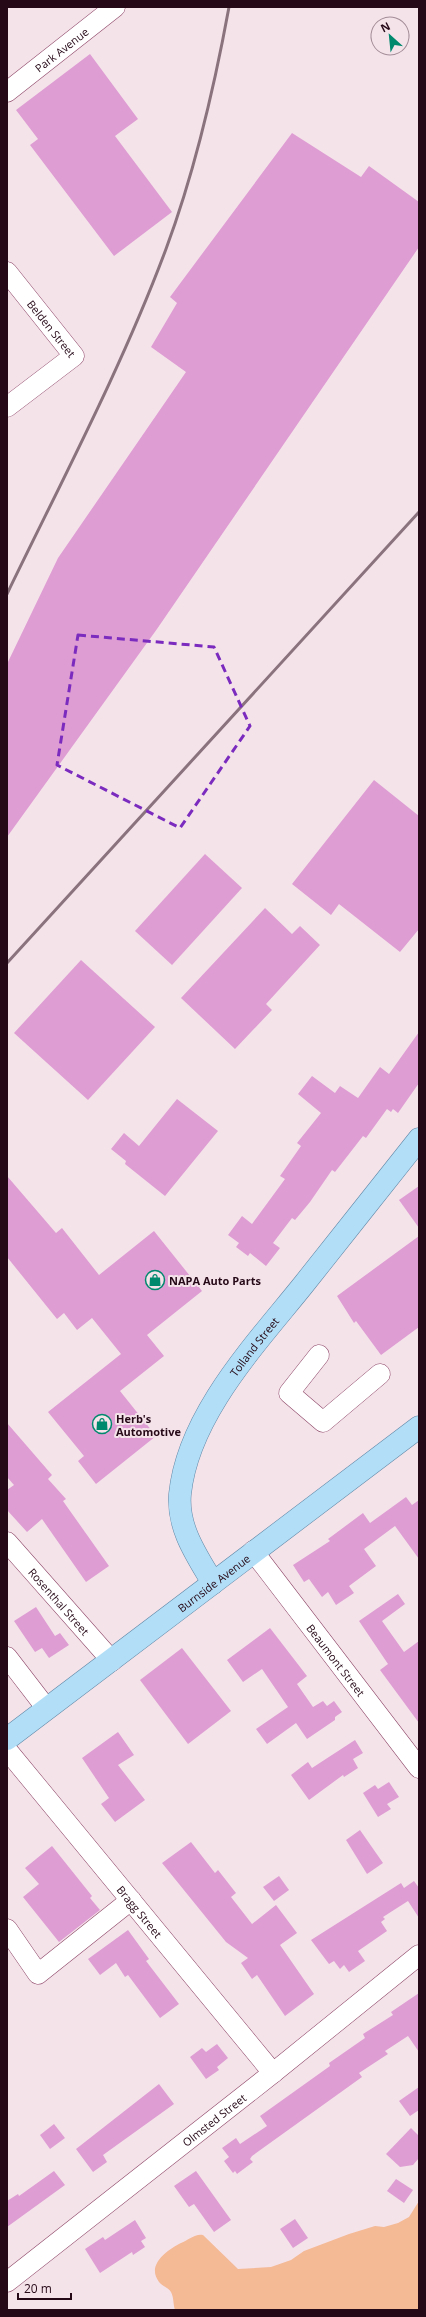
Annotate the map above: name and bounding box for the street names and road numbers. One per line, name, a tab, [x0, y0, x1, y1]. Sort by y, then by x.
street label: Park Avenue	[31, 24, 91, 75]
street label: Belden Street	[24, 296, 79, 360]
street label: Tolland Street	[226, 1313, 282, 1379]
street label: Burnside Avenue	[174, 1550, 253, 1615]
street label: Rosenthal Street	[26, 1564, 93, 1638]
street label: Beaumont Street	[304, 1621, 369, 1699]
street label: Bragg Street	[114, 1882, 166, 1941]
street label: Olmsted Street	[179, 2090, 249, 2149]

